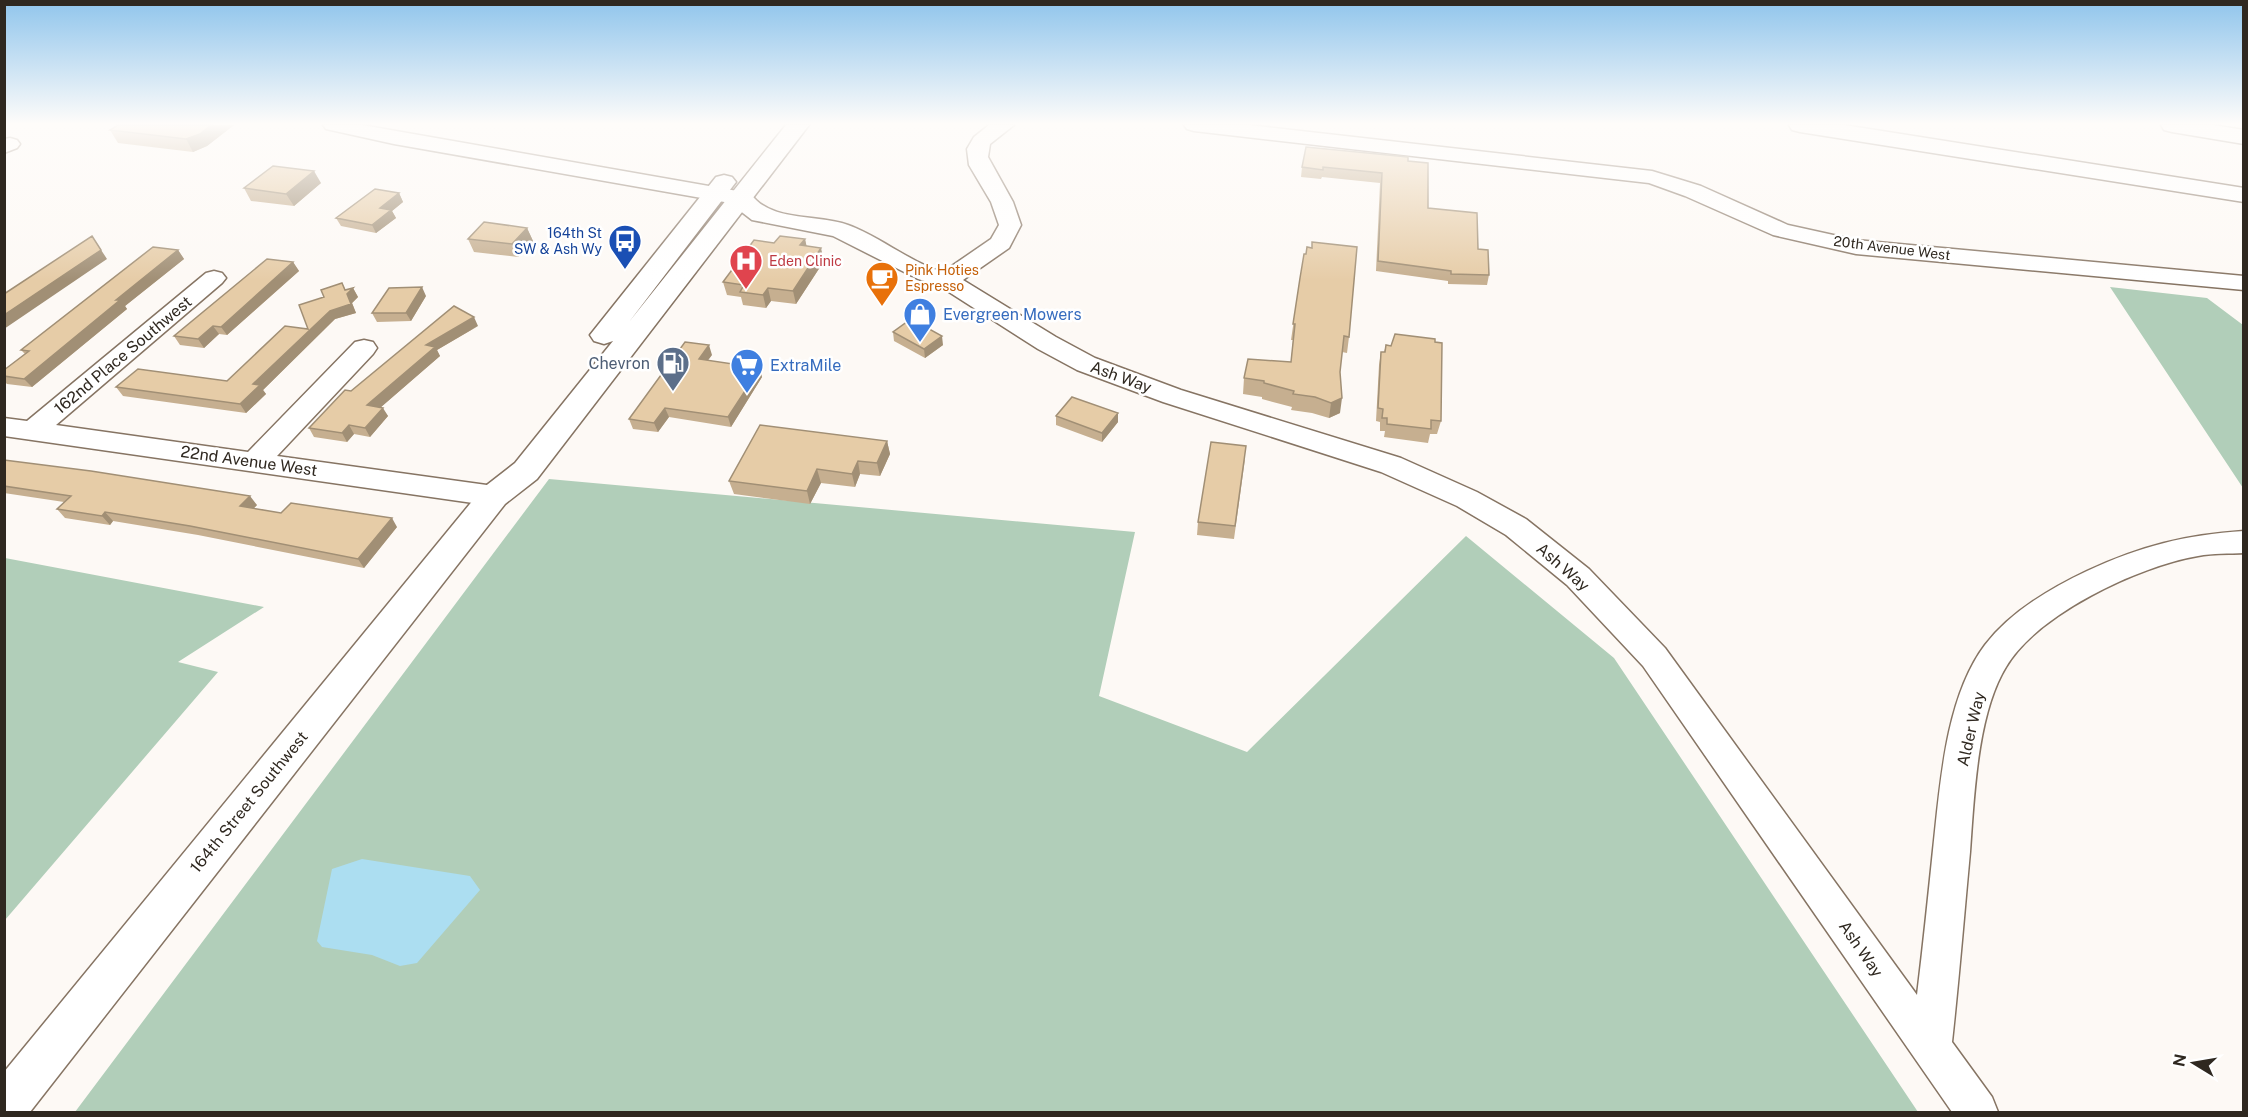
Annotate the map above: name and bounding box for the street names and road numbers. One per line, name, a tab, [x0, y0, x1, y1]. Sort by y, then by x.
street label: 20th Avenue West	[1833, 233, 1951, 263]
street label: 162nd Place Southwest	[50, 292, 196, 418]
street label: Ash Way	[1088, 357, 1155, 397]
street label: 22nd Avenue West	[179, 442, 319, 480]
street label: Ash Way	[1533, 539, 1594, 595]
street label: Alder Way	[1953, 689, 1989, 768]
street label: 164th Street Southwest	[186, 728, 312, 876]
street label: Ash Way	[1835, 917, 1887, 981]

